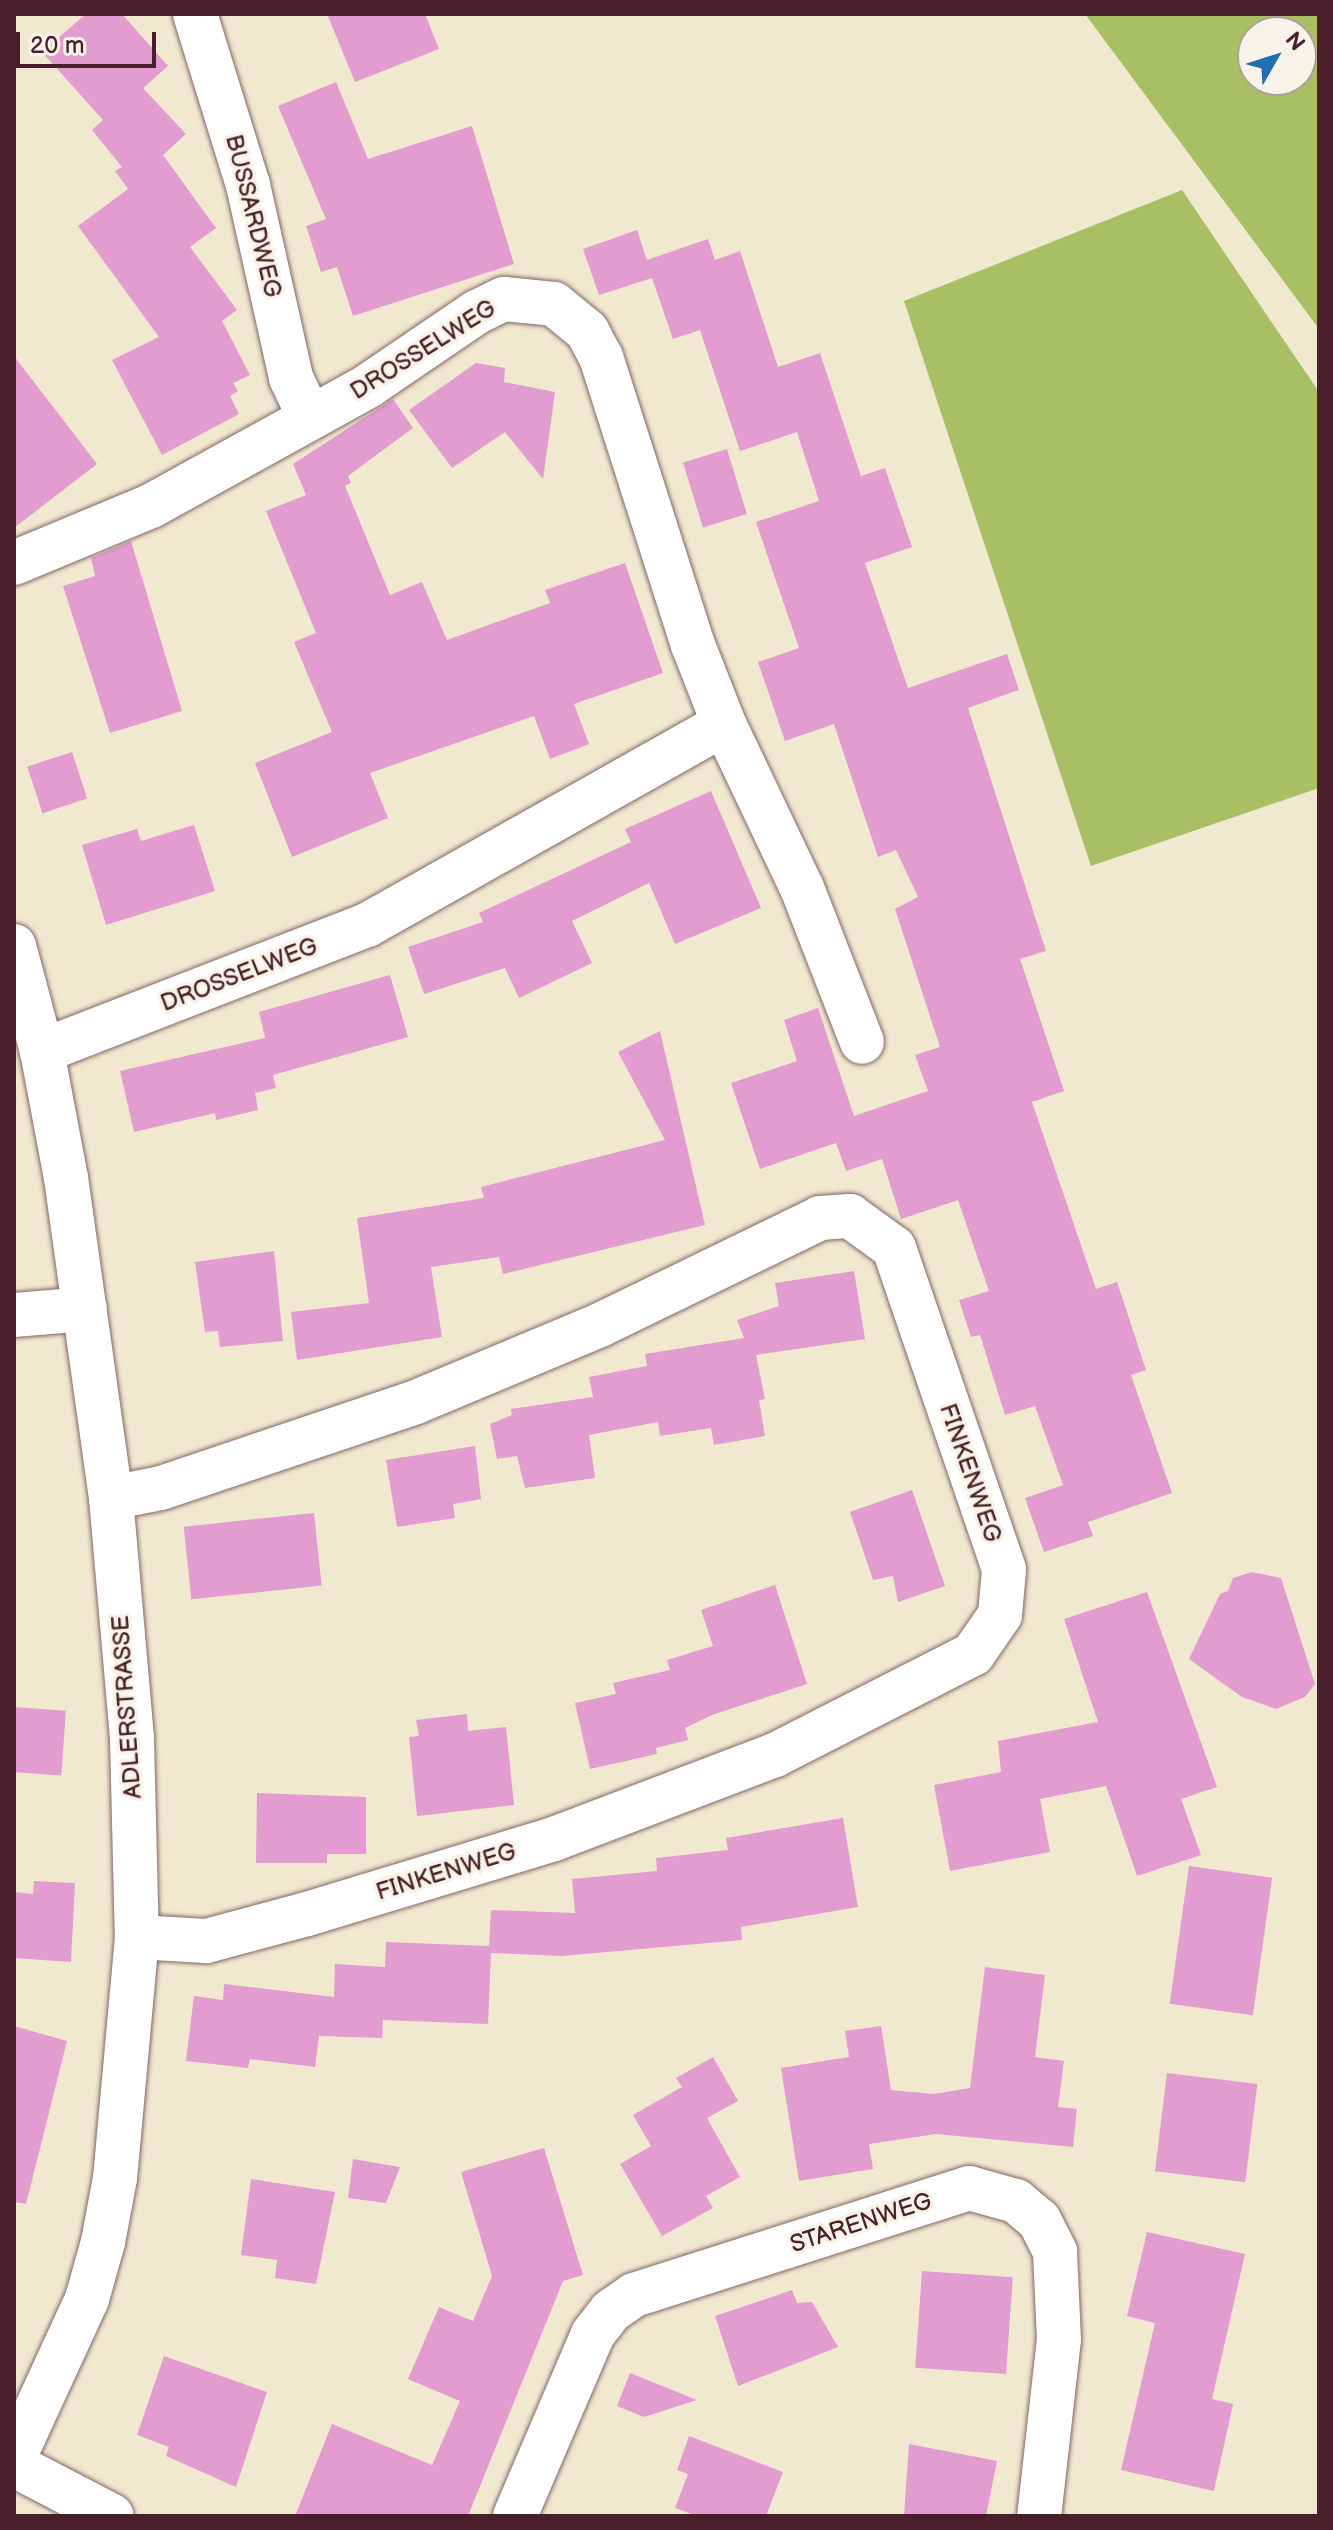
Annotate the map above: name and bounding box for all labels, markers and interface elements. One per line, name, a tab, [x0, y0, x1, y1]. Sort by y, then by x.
scale bar	[20, 16, 160, 66]
north arrow	[1237, 16, 1317, 96]
text: N	[1279, 27, 1310, 57]
text: 20 m	[30, 31, 85, 60]
street label: BUSSARDWEG	[219, 132, 287, 300]
street label: DROSSELWEG	[345, 294, 501, 406]
street label: DROSSELWEG	[156, 932, 322, 1018]
street label: FINKENWEG	[933, 1400, 1007, 1546]
street label: ADLERSTRASSE	[106, 1614, 148, 1800]
street label: FINKENWEG	[373, 1837, 519, 1907]
street label: STARENWEG	[787, 2187, 935, 2259]

